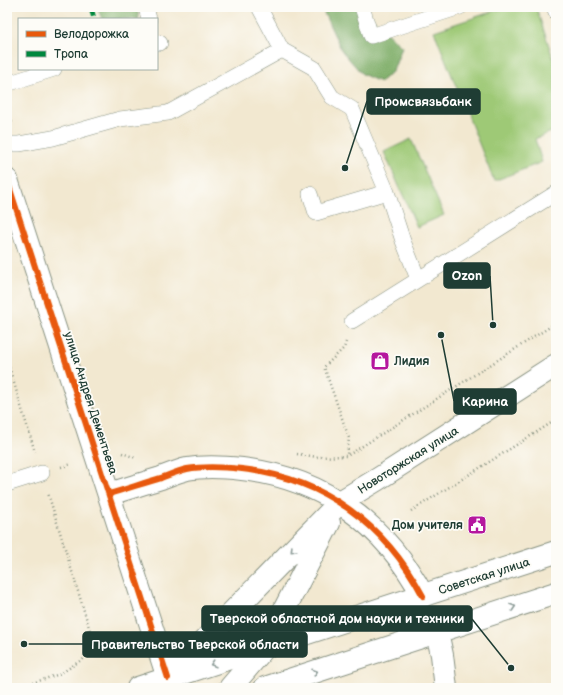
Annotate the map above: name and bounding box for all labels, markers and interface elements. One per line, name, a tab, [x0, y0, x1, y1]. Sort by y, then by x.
legend	[18, 18, 158, 70]
text: Велодорожка	[54, 27, 129, 42]
text: Тропа	[54, 47, 88, 62]
callout: Промсвязьбанк	[367, 89, 480, 114]
text: Промсвязьбанк	[374, 94, 472, 110]
callout: Ozon	[444, 263, 490, 288]
text: Ozon	[452, 268, 482, 284]
street label: улица Андрея Дементьева	[60, 330, 121, 476]
shop icon: Лидия	[369, 350, 391, 372]
place label: Лидия	[393, 354, 430, 369]
callout: Карина	[454, 389, 516, 414]
text: Карина	[462, 394, 509, 410]
street label: Новоторжская улица	[355, 423, 461, 498]
public building icon: Дом учителя	[466, 514, 488, 536]
place label: Дом учителя	[392, 518, 463, 533]
one-way arrow	[290, 545, 298, 553]
street label: Советская улица	[437, 555, 532, 598]
one-way arrow	[509, 604, 516, 612]
callout: Тверской областной дом науки и техники	[202, 606, 472, 631]
text: Тверской областной дом науки и техники	[210, 611, 464, 627]
callout: Правительство Тверской области	[83, 632, 307, 657]
text: Правительство Тверской области	[91, 637, 299, 653]
one-way arrow	[209, 659, 216, 667]
one-way arrow	[311, 668, 318, 676]

